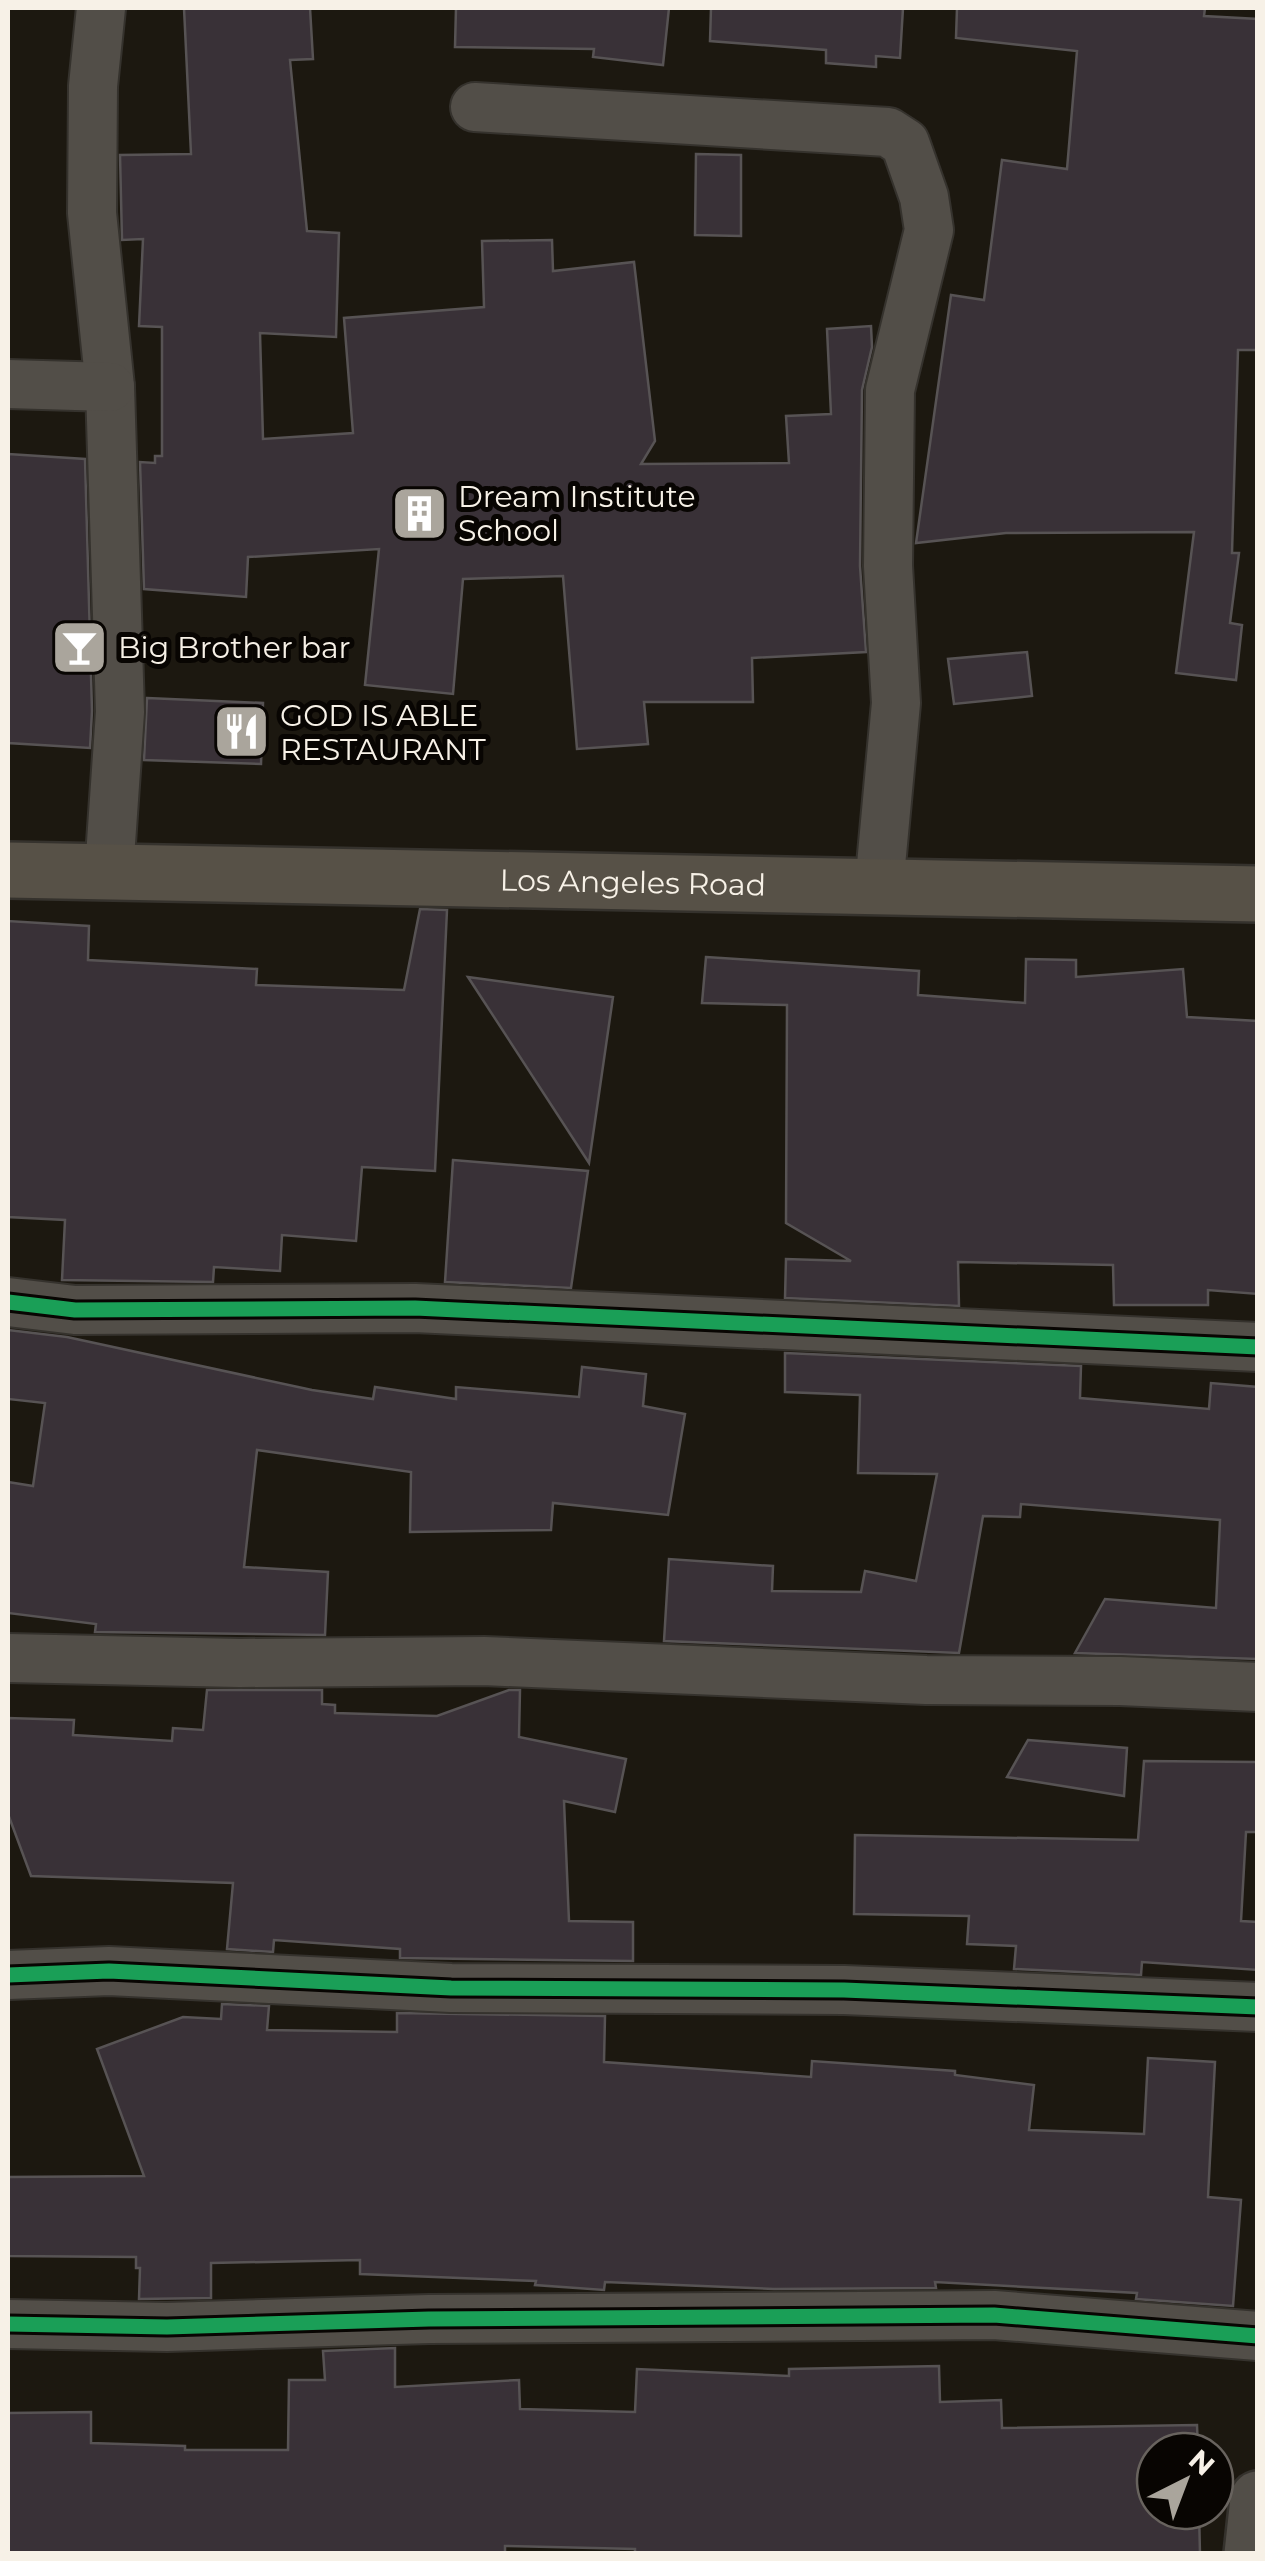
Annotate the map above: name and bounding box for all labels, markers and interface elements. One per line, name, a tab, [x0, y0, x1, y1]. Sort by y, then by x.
place label: Dream Institute School	[458, 478, 696, 549]
building icon: Dream Institute School	[389, 483, 449, 543]
bar icon: Big Brother bar	[49, 617, 109, 677]
place label: Big Brother bar	[118, 629, 351, 666]
place label: GOD IS ABLE RESTAURANT	[280, 697, 486, 768]
restaurant icon: GOD IS ABLE RESTAURANT	[211, 702, 271, 762]
street label: Los Angeles Road	[499, 861, 766, 903]
north arrow	[1135, 2431, 1235, 2531]
text: N	[1182, 2442, 1222, 2483]

